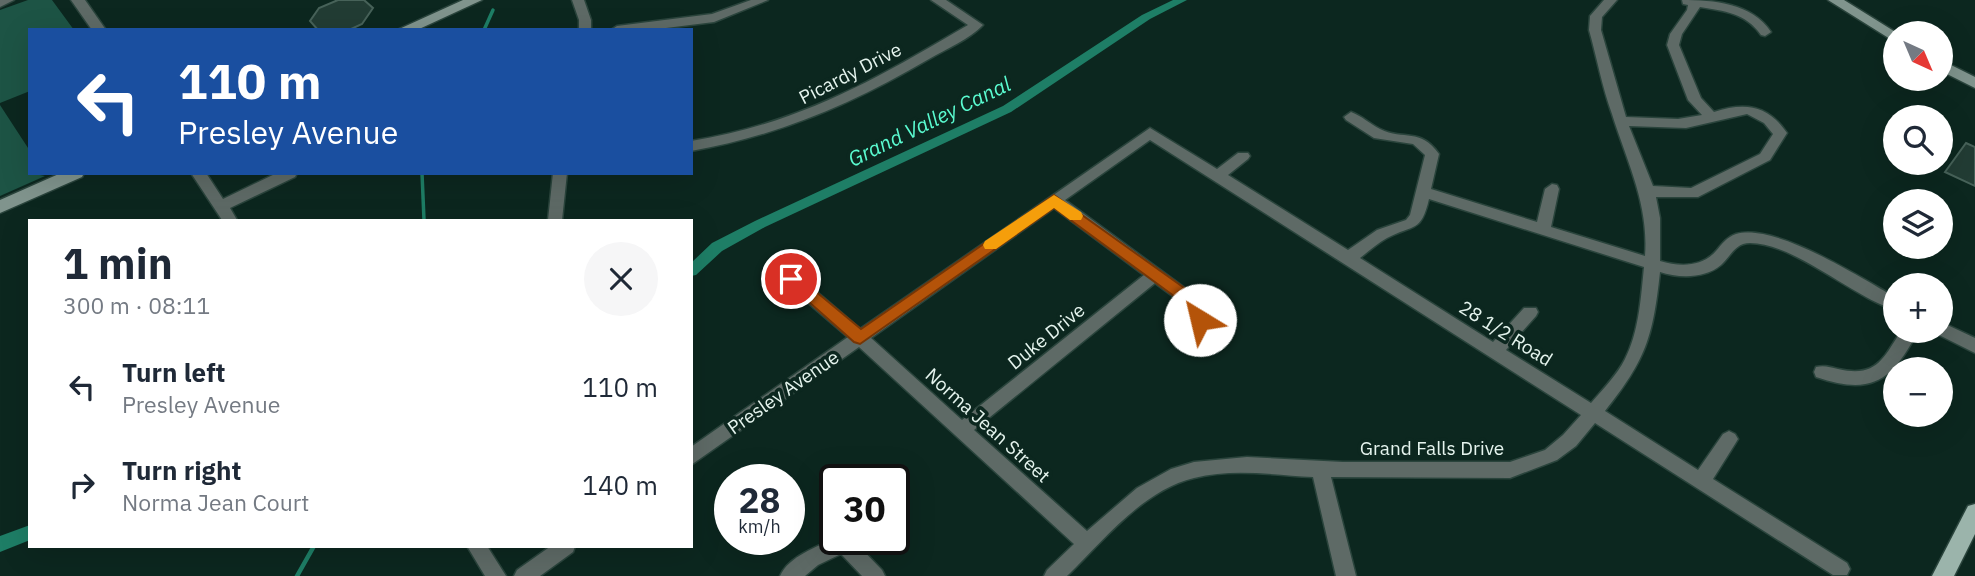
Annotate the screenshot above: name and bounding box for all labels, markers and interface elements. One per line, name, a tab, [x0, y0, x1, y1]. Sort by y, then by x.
north arrow	[1883, 21, 1953, 91]
map controls	[1883, 21, 1953, 427]
street label: Picardy Drive	[795, 37, 905, 109]
text: 110 m	[178, 49, 322, 112]
icon: left	[63, 56, 154, 147]
water label: Grand Valley Canal	[843, 69, 1015, 173]
button: search	[1883, 105, 1953, 175]
text: Presley Avenue	[178, 111, 398, 153]
button: layers	[1883, 189, 1953, 259]
text: 1 min	[63, 236, 173, 291]
button: close	[584, 242, 658, 316]
pin	[761, 249, 821, 309]
icon: arrive	[772, 260, 810, 298]
button: +	[1883, 273, 1953, 343]
position arrow	[1163, 283, 1237, 357]
text: 300 m · 08:11	[63, 290, 210, 320]
street label: 28 1/2 Road	[1455, 295, 1557, 371]
street label: Duke Drive	[1003, 298, 1089, 374]
street label: Presley Avenue	[723, 345, 843, 439]
text: Turn left	[122, 355, 225, 389]
button: −	[1883, 357, 1953, 427]
street label: Norma Jean Street	[921, 363, 1055, 487]
icon: left	[63, 368, 101, 406]
text: 110 m	[582, 370, 658, 404]
text: Presley Avenue	[122, 389, 280, 419]
street label: Grand Falls Drive	[1360, 436, 1504, 460]
text: Turn right	[122, 453, 241, 487]
speed limit sign: 30	[819, 464, 910, 555]
icon: right	[63, 466, 101, 504]
text: 140 m	[582, 468, 658, 502]
text: 28	[738, 477, 781, 523]
text: Norma Jean Court	[122, 487, 309, 517]
text: km/h	[738, 515, 781, 538]

